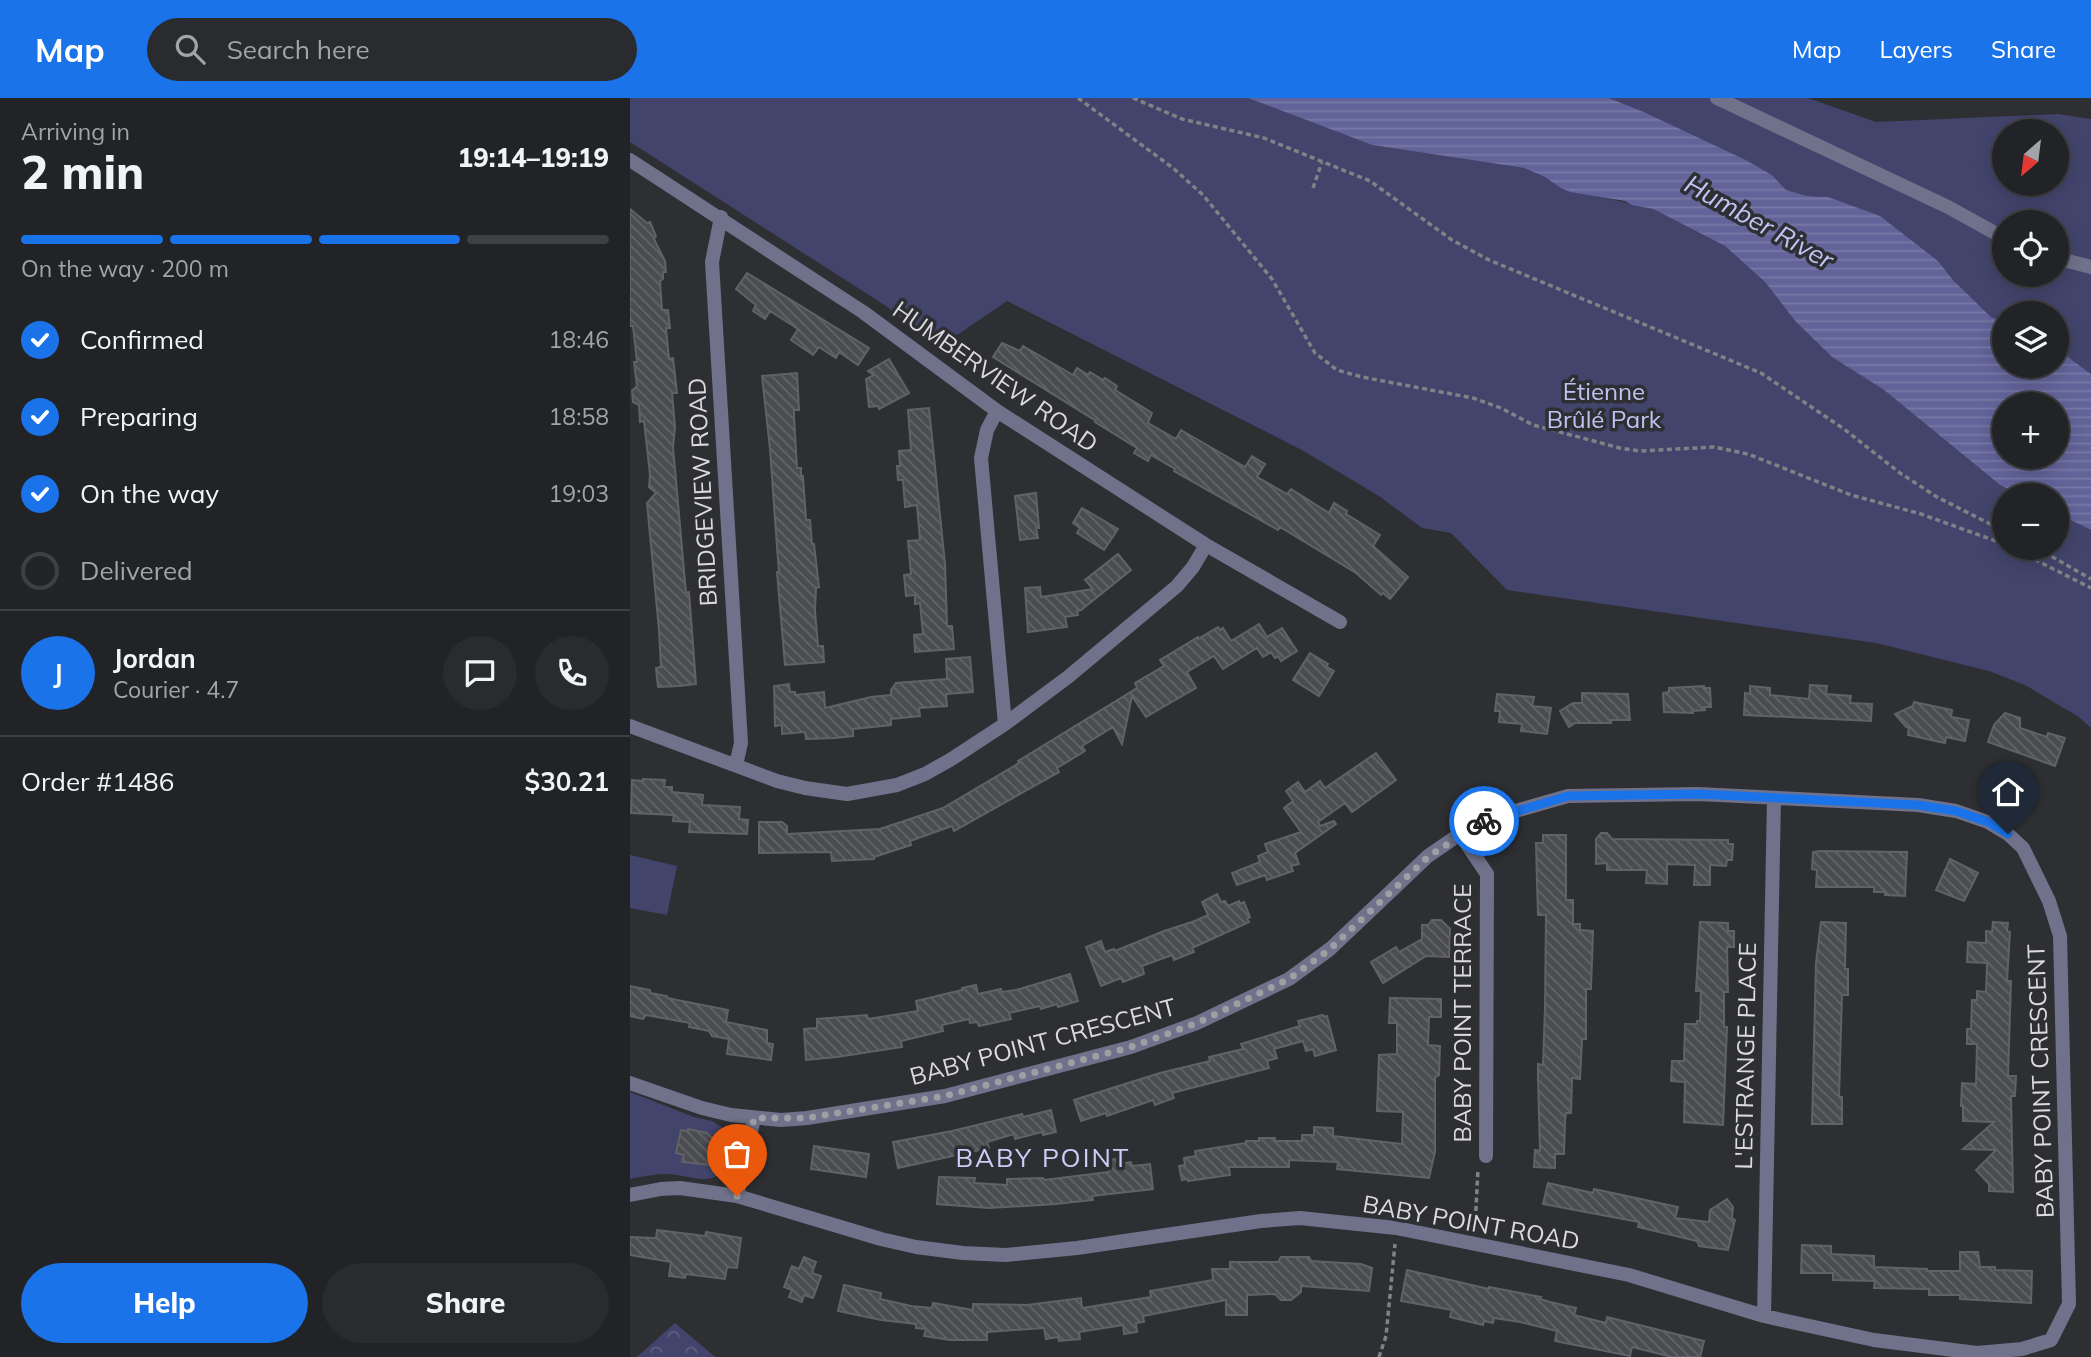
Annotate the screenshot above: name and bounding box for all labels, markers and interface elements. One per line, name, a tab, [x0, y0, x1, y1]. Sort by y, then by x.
search box	[147, 18, 637, 81]
text: Map	[35, 29, 105, 70]
icon: search	[171, 30, 209, 68]
text: Search here	[227, 33, 370, 66]
text: Map	[1792, 34, 1841, 64]
text: Layers	[1879, 34, 1953, 64]
text: Share	[1991, 34, 2056, 64]
text: Arriving in	[21, 117, 130, 146]
north arrow	[1992, 119, 2068, 196]
map controls	[1992, 119, 2069, 560]
text: 19:14–19:19	[458, 141, 609, 174]
text: 2 min	[21, 143, 144, 201]
water label: Humber River	[1679, 167, 1841, 277]
button: locate	[1992, 210, 2069, 287]
text: On the way · 200 m	[21, 254, 229, 283]
street label: HUMBERVIEW ROAD	[887, 294, 1104, 458]
button: layers	[1992, 301, 2069, 378]
icon: check	[21, 321, 59, 359]
text: Confirmed	[80, 323, 204, 356]
text: 18:46	[549, 325, 609, 354]
park label: Étienne Brûlé Park	[1547, 376, 1662, 434]
street label: BRIDGEVIEW ROAD	[681, 377, 723, 607]
button: +	[1992, 392, 2069, 469]
icon: check	[21, 398, 59, 436]
text: Preparing	[80, 400, 198, 433]
text: 18:58	[549, 402, 609, 431]
icon: check	[21, 475, 59, 513]
text: On the way	[80, 477, 219, 510]
text: 19:03	[549, 479, 609, 508]
button: −	[1992, 483, 2069, 560]
text: Delivered	[80, 554, 193, 587]
button: chat	[443, 636, 517, 710]
button: phone	[535, 636, 609, 710]
text: Jordan	[113, 642, 196, 675]
text: J	[53, 657, 63, 690]
text: Courier · 4.7	[113, 675, 239, 704]
pin	[1978, 762, 2038, 834]
text: Order #1486	[21, 765, 174, 798]
text: $30.21	[525, 765, 609, 798]
icon: home	[1989, 773, 2027, 811]
courier	[1449, 786, 1519, 856]
icon: bike	[1465, 802, 1503, 840]
street label: BABY POINT TERRACE	[1447, 884, 1477, 1142]
street label: L'ESTRANGE PLACE	[1728, 942, 1762, 1170]
street label: BABY POINT CRESCENT	[2020, 943, 2060, 1219]
street label: BABY POINT CRESCENT	[906, 991, 1180, 1091]
pin	[707, 1124, 767, 1196]
icon: bag	[718, 1135, 756, 1173]
district label: BABY POINT	[955, 1141, 1131, 1174]
street label: BABY POINT ROAD	[1360, 1188, 1582, 1256]
button: Help	[21, 1263, 308, 1343]
button: Share	[322, 1263, 609, 1343]

